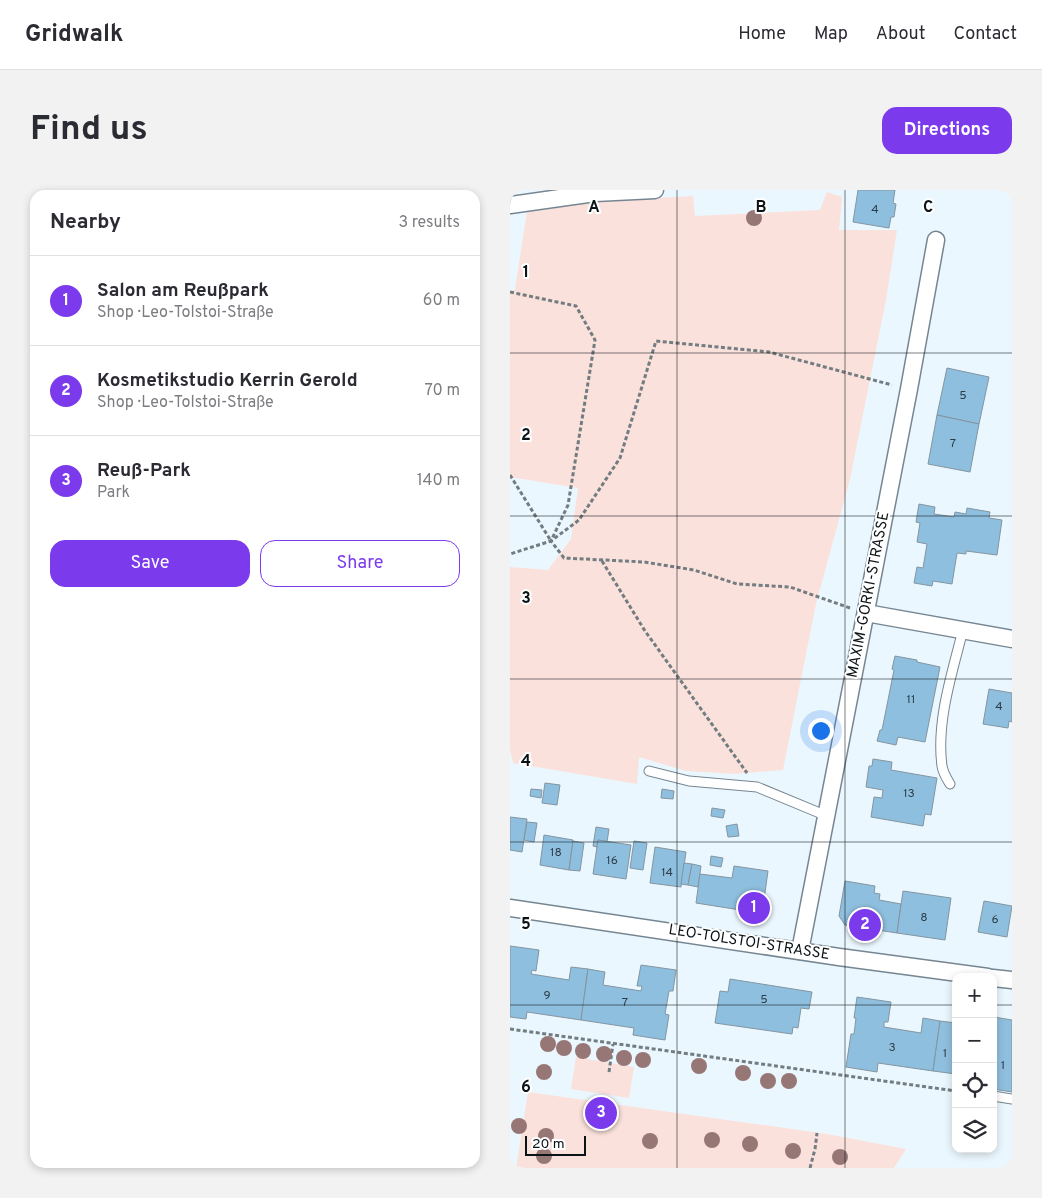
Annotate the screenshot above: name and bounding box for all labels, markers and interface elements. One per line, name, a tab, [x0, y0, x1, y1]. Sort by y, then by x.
text: Gridwalk	[25, 20, 123, 50]
text: Home	[738, 23, 786, 46]
text: Map	[814, 23, 848, 46]
text: About	[876, 23, 925, 46]
text: Contact	[953, 23, 1017, 46]
button: Directions	[882, 107, 1012, 154]
text: Find us	[30, 108, 148, 152]
text: A	[588, 198, 600, 218]
text: B	[755, 198, 767, 218]
text: C	[923, 198, 933, 218]
house number: 4	[871, 202, 879, 218]
text: Nearby	[50, 209, 121, 236]
text: 3 results	[398, 213, 460, 233]
text: 1	[523, 263, 529, 283]
text: Salon am Reußpark	[97, 279, 269, 303]
text: 1	[63, 291, 69, 311]
text: 60 m	[423, 291, 460, 311]
text: Shop · Leo-Tolstoi-Straße	[97, 303, 274, 323]
text: Kosmetikstudio Kerrin Gerold	[97, 369, 358, 393]
text: 2	[61, 381, 71, 401]
text: 70 m	[425, 381, 460, 401]
house number: 5	[959, 388, 967, 404]
text: Shop · Leo-Tolstoi-Straße	[97, 393, 274, 413]
text: 2	[521, 426, 531, 446]
house number: 7	[950, 436, 956, 452]
text: Reuß-Park	[97, 459, 191, 483]
text: 3	[61, 471, 71, 491]
text: 140 m	[417, 471, 460, 491]
text: Park	[97, 483, 130, 503]
street label: MAXIM-GORKI-STRASSE	[844, 510, 894, 680]
button: Save	[50, 540, 250, 587]
button: Share	[260, 540, 460, 587]
text: 3	[521, 589, 531, 609]
house number: 11	[907, 692, 915, 708]
house number: 4	[995, 699, 1003, 715]
your location	[808, 718, 834, 744]
text: 4	[521, 752, 531, 772]
house number: 13	[903, 786, 915, 802]
house number: 18	[550, 845, 562, 861]
house number: 16	[606, 853, 618, 869]
house number: 14	[661, 865, 673, 881]
pin: 1	[738, 889, 770, 927]
pin: 2	[849, 906, 881, 944]
house number: 8	[920, 910, 928, 926]
house number: 6	[991, 912, 999, 928]
text: 5	[521, 915, 531, 935]
street label: LEO-TOLSTOI-STRASSE	[667, 921, 831, 965]
map controls	[952, 973, 997, 1153]
button: +	[952, 973, 997, 1018]
house number: 9	[543, 988, 551, 1004]
house number: 5	[760, 992, 768, 1008]
house number: 7	[622, 995, 628, 1011]
button: −	[952, 1018, 997, 1063]
house number: 3	[888, 1040, 896, 1056]
house number: 1	[943, 1046, 947, 1062]
house number: 1	[1001, 1058, 1005, 1074]
button: locate	[952, 1063, 997, 1108]
text: 6	[521, 1078, 531, 1098]
pin: 3	[585, 1094, 617, 1132]
button: layers	[952, 1108, 997, 1153]
scale bar	[525, 1133, 586, 1156]
text: 20 m	[532, 1136, 565, 1153]

